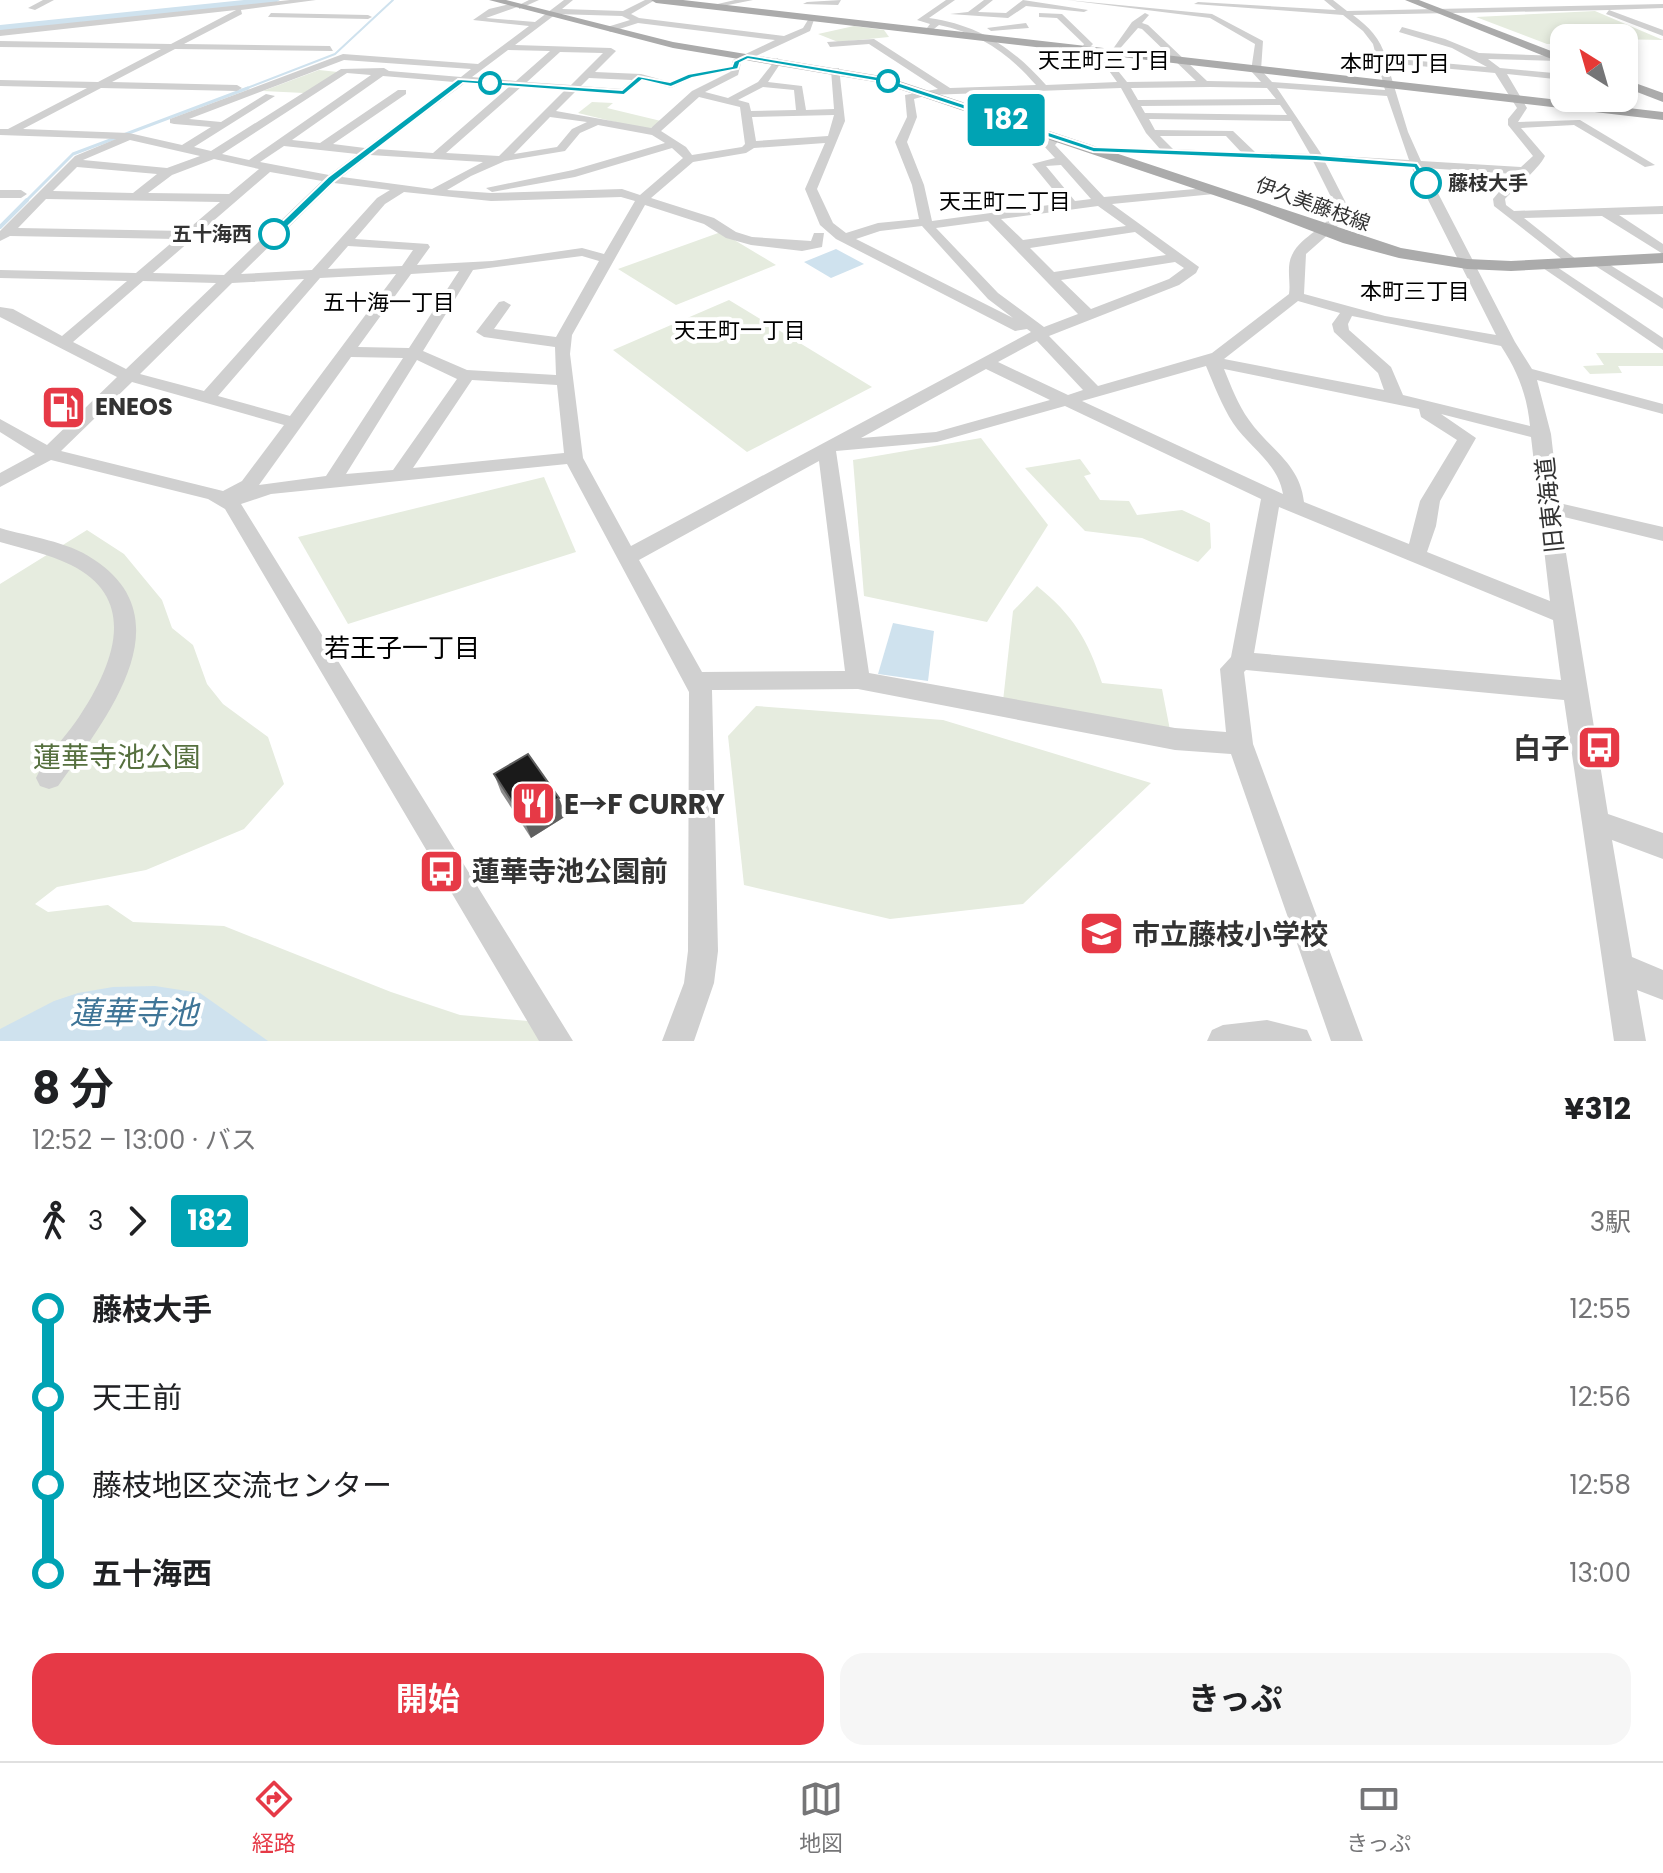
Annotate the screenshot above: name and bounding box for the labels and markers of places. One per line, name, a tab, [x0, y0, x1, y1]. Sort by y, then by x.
unlabelled marker	[877, 70, 899, 92]
unlabelled marker	[479, 72, 501, 94]
marker: 藤枝大手	[1411, 168, 1441, 198]
place label: 藤枝大手	[1448, 169, 1528, 197]
marker: 五十海西	[259, 219, 289, 249]
place label: 五十海西	[172, 220, 252, 248]
fuel station icon: ENEOS	[40, 383, 88, 431]
place label: ENEOS	[95, 390, 173, 423]
bus stop icon: 白子	[1576, 724, 1624, 772]
place label: 白子	[1513, 729, 1569, 768]
restaurant icon: E→F CURRY	[509, 780, 557, 828]
place label: E→F CURRY	[564, 785, 725, 824]
bus stop icon: 蓮華寺池公園前	[417, 847, 465, 895]
place label: 蓮華寺池公園前	[472, 852, 668, 891]
school or university icon: 市立藤枝小学校	[1077, 910, 1125, 958]
place label: 市立藤枝小学校	[1132, 915, 1328, 954]

